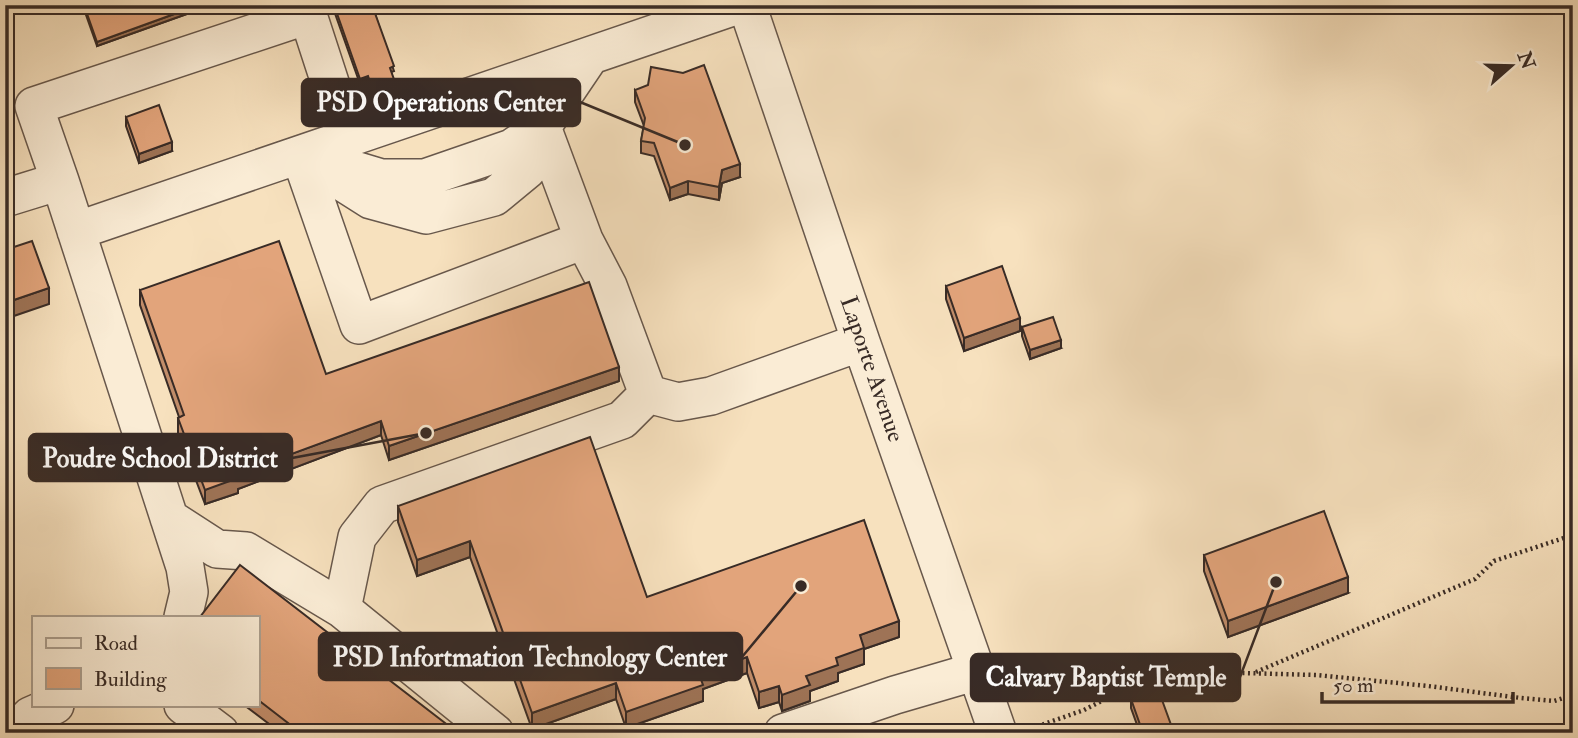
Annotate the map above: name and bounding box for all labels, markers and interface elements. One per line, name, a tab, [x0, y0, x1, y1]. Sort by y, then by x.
north arrow	[1476, 32, 1546, 102]
text: N	[1512, 47, 1541, 74]
callout: PSD Operations Center	[302, 79, 580, 126]
text: PSD Operations Center	[316, 87, 566, 120]
street label: Laporte Avenue	[833, 292, 911, 446]
callout: Poudre School District	[29, 434, 292, 481]
text: Poudre School District	[42, 443, 278, 475]
legend	[32, 616, 259, 706]
text: Road	[94, 630, 139, 657]
callout: PSD Infortmation Technology Center	[319, 633, 742, 680]
text: PSD Infortmation Technology Center	[333, 642, 728, 675]
callout: Calvary Baptist Temple	[971, 654, 1240, 701]
scale bar	[1322, 661, 1513, 705]
text: Calvary Baptist Temple	[986, 662, 1227, 695]
text: Building	[94, 666, 167, 693]
text: 50 m	[1333, 672, 1374, 699]

